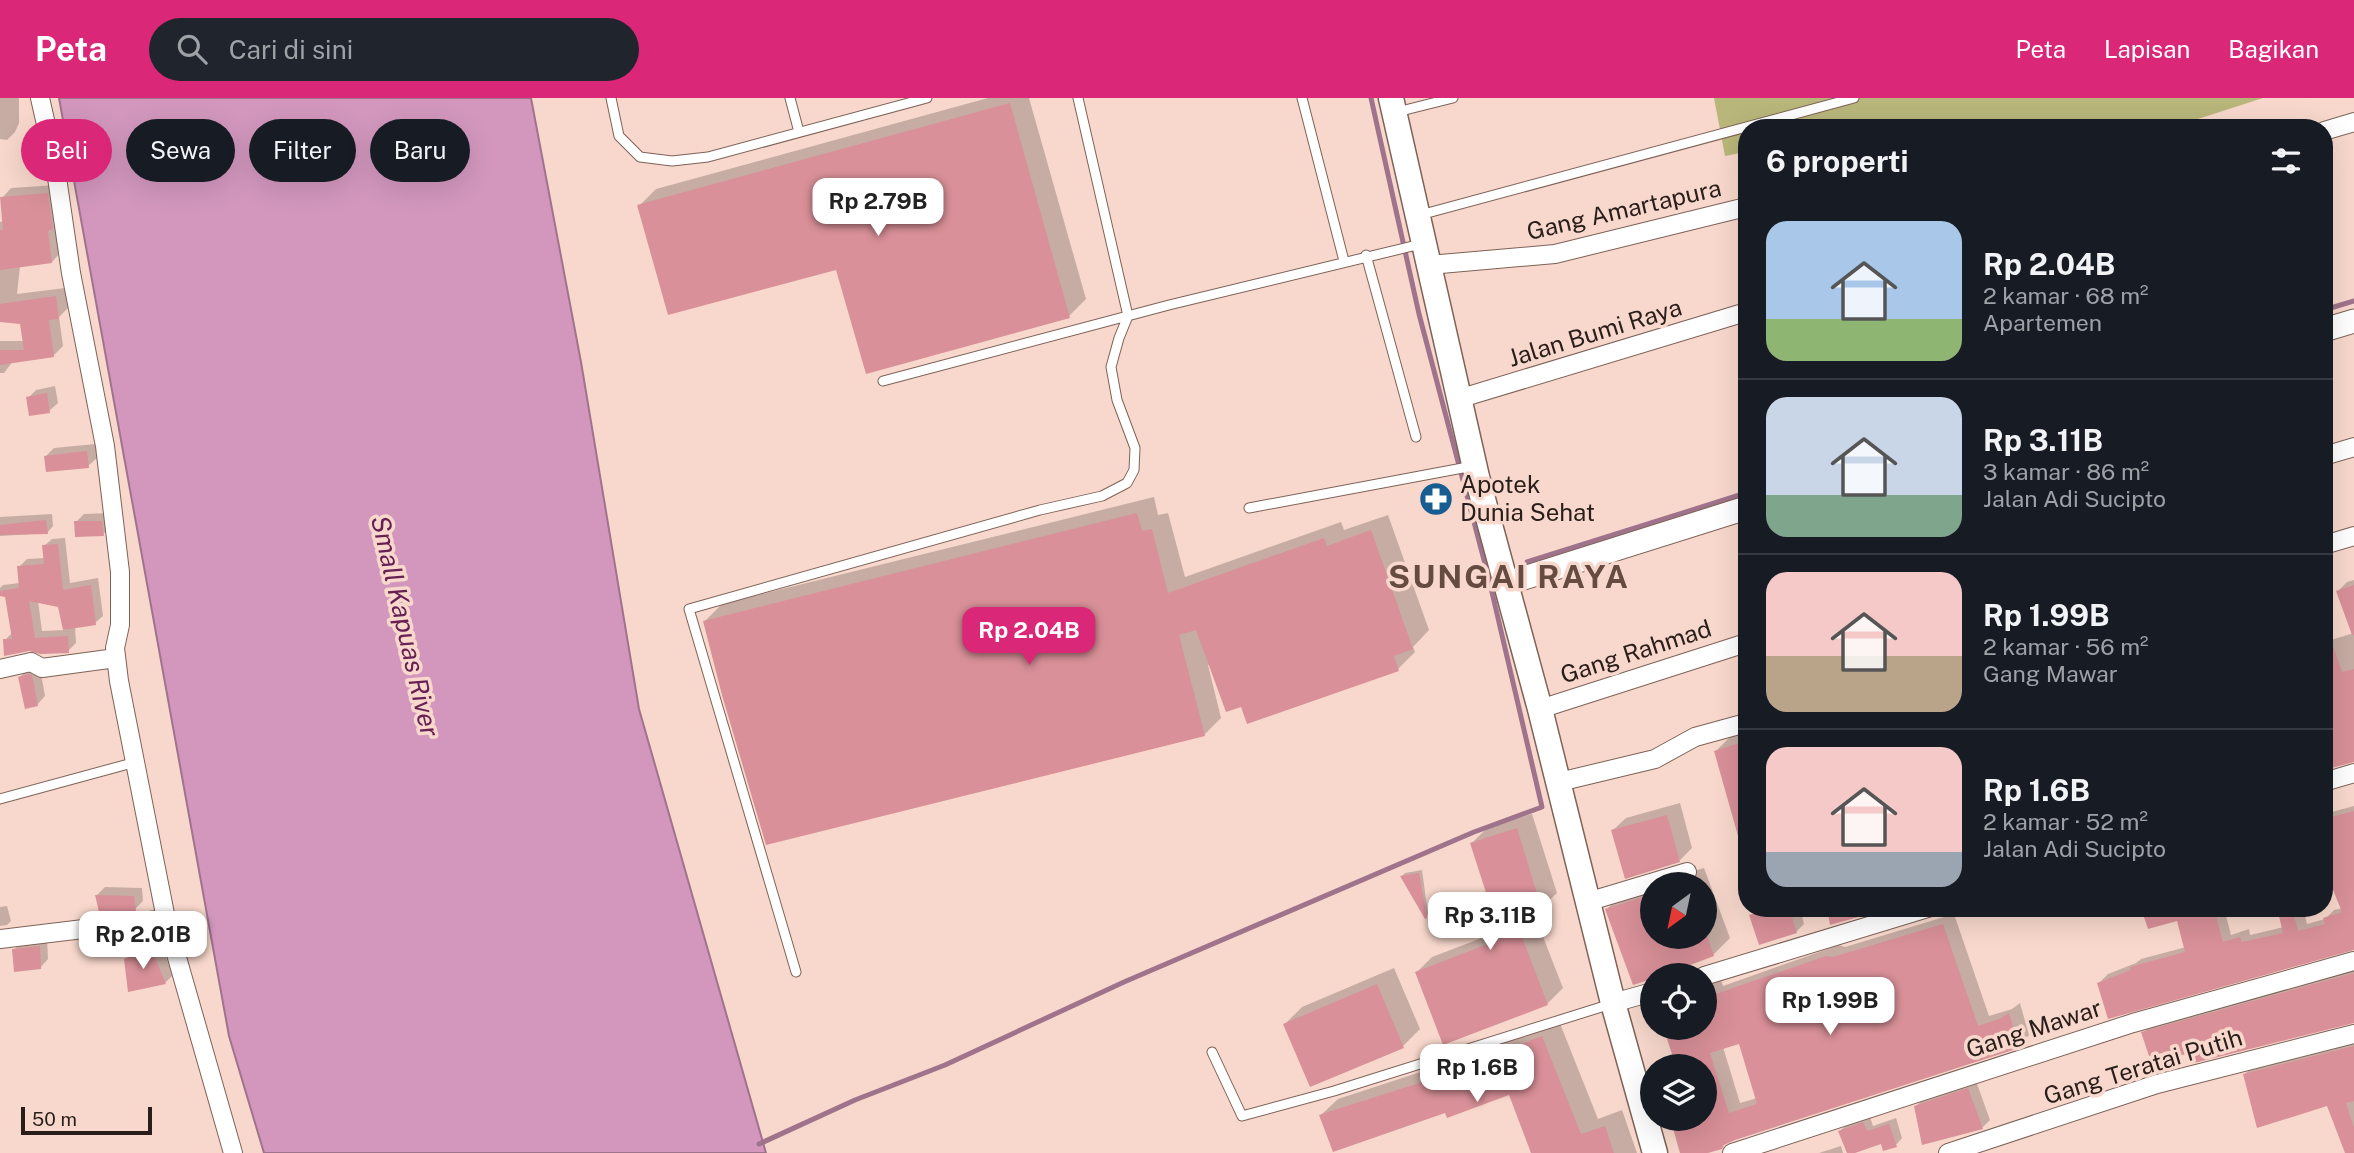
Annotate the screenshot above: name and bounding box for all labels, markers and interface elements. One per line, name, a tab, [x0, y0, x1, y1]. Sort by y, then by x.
search box	[149, 18, 639, 81]
text: Peta	[35, 30, 107, 68]
icon: search	[173, 30, 211, 68]
text: Cari di sini	[229, 34, 353, 65]
text: Peta	[2015, 35, 2066, 63]
text: Lapisan	[2104, 35, 2190, 63]
text: Bagikan	[2228, 35, 2319, 63]
chip: Beli	[21, 119, 112, 182]
chip: Sewa	[126, 119, 235, 182]
chip: Filter	[249, 119, 356, 182]
chip: Baru	[370, 119, 470, 182]
icon: filters	[2267, 142, 2305, 180]
text: 6 properti	[1766, 143, 1909, 179]
street label: Gang Amartapura	[1524, 173, 1724, 245]
pin: Rp 2.79B	[806, 178, 950, 238]
text: Rp 2.79B	[828, 187, 928, 214]
text: Rp 2.04B	[1983, 246, 2115, 282]
icon: home	[1822, 249, 1906, 333]
text: 2 kamar · 68 m²	[1983, 282, 2148, 309]
street label: Jalan Bumi Raya	[1504, 292, 1685, 372]
text: Apartemen	[1983, 309, 2102, 336]
text: Rp 3.11B	[1983, 422, 2103, 458]
icon: home	[1822, 425, 1906, 509]
text: 3 kamar · 86 m²	[1983, 458, 2149, 485]
place label: Apotek Dunia Sehat	[1460, 470, 1595, 526]
pharmacy icon: Apotek Dunia Sehat	[1417, 480, 1455, 518]
text: Jalan Adi Sucipto	[1983, 485, 2166, 512]
water label: Small Kapuas River	[365, 512, 446, 740]
district label: SUNGAI RAYA	[1388, 558, 1630, 595]
text: Rp 1.99B	[1983, 597, 2110, 633]
icon: home	[1822, 600, 1906, 684]
pin: Rp 2.04B	[957, 608, 1101, 667]
street label: Gang Rahmad	[1557, 613, 1715, 689]
text: Rp 2.04B	[978, 616, 1080, 643]
text: 2 kamar · 56 m²	[1983, 633, 2148, 660]
text: Gang Mawar	[1983, 660, 2118, 687]
text: Rp 1.6B	[1983, 772, 2090, 808]
icon: home	[1822, 775, 1906, 859]
text: 2 kamar · 52 m²	[1983, 808, 2148, 835]
text: Jalan Adi Sucipto	[1983, 835, 2166, 862]
north arrow	[1640, 872, 1717, 948]
map controls	[1640, 872, 1717, 1131]
pin: Rp 3.11B	[1418, 892, 1562, 952]
text: Rp 3.11B	[1444, 901, 1536, 928]
pin: Rp 2.01B	[71, 912, 215, 971]
text: Rp 2.01B	[95, 920, 191, 947]
button: locate	[1640, 963, 1717, 1040]
pin: Rp 1.99B	[1758, 978, 1902, 1037]
text: Rp 1.99B	[1781, 986, 1879, 1013]
street label: Gang Mawar	[1962, 993, 2105, 1063]
street label: Gang Teratai Putih	[2040, 1023, 2245, 1110]
pin: Rp 1.6B	[1412, 1044, 1542, 1104]
text: Rp 1.6B	[1436, 1053, 1518, 1080]
button: layers	[1640, 1054, 1717, 1131]
scale bar	[21, 1104, 152, 1136]
text: 50 m	[32, 1108, 77, 1130]

